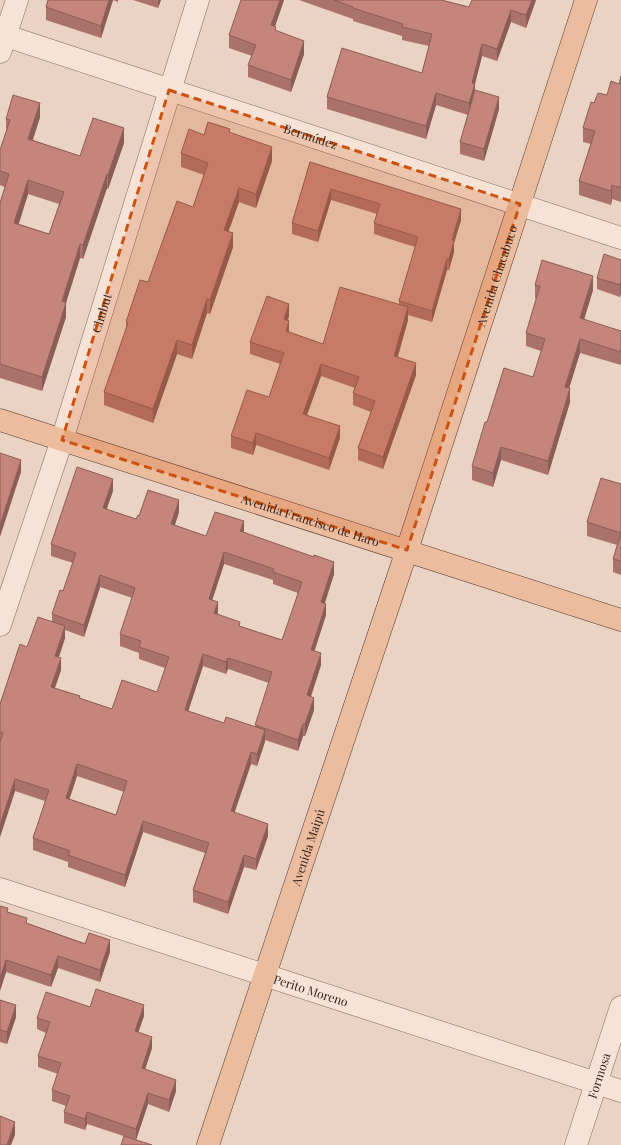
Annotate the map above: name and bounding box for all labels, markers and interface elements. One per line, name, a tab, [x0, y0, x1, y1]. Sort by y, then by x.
street label: Bermúdez	[282, 120, 340, 152]
street label: Avenida Chacabuco	[472, 223, 520, 329]
street label: Chubut	[88, 291, 115, 335]
street label: Avenida Francisco de Haro	[238, 490, 382, 550]
street label: Avenida Maipú	[287, 807, 328, 889]
street label: Perito Moreno	[272, 971, 351, 1010]
street label: Formosa	[584, 1051, 614, 1100]

